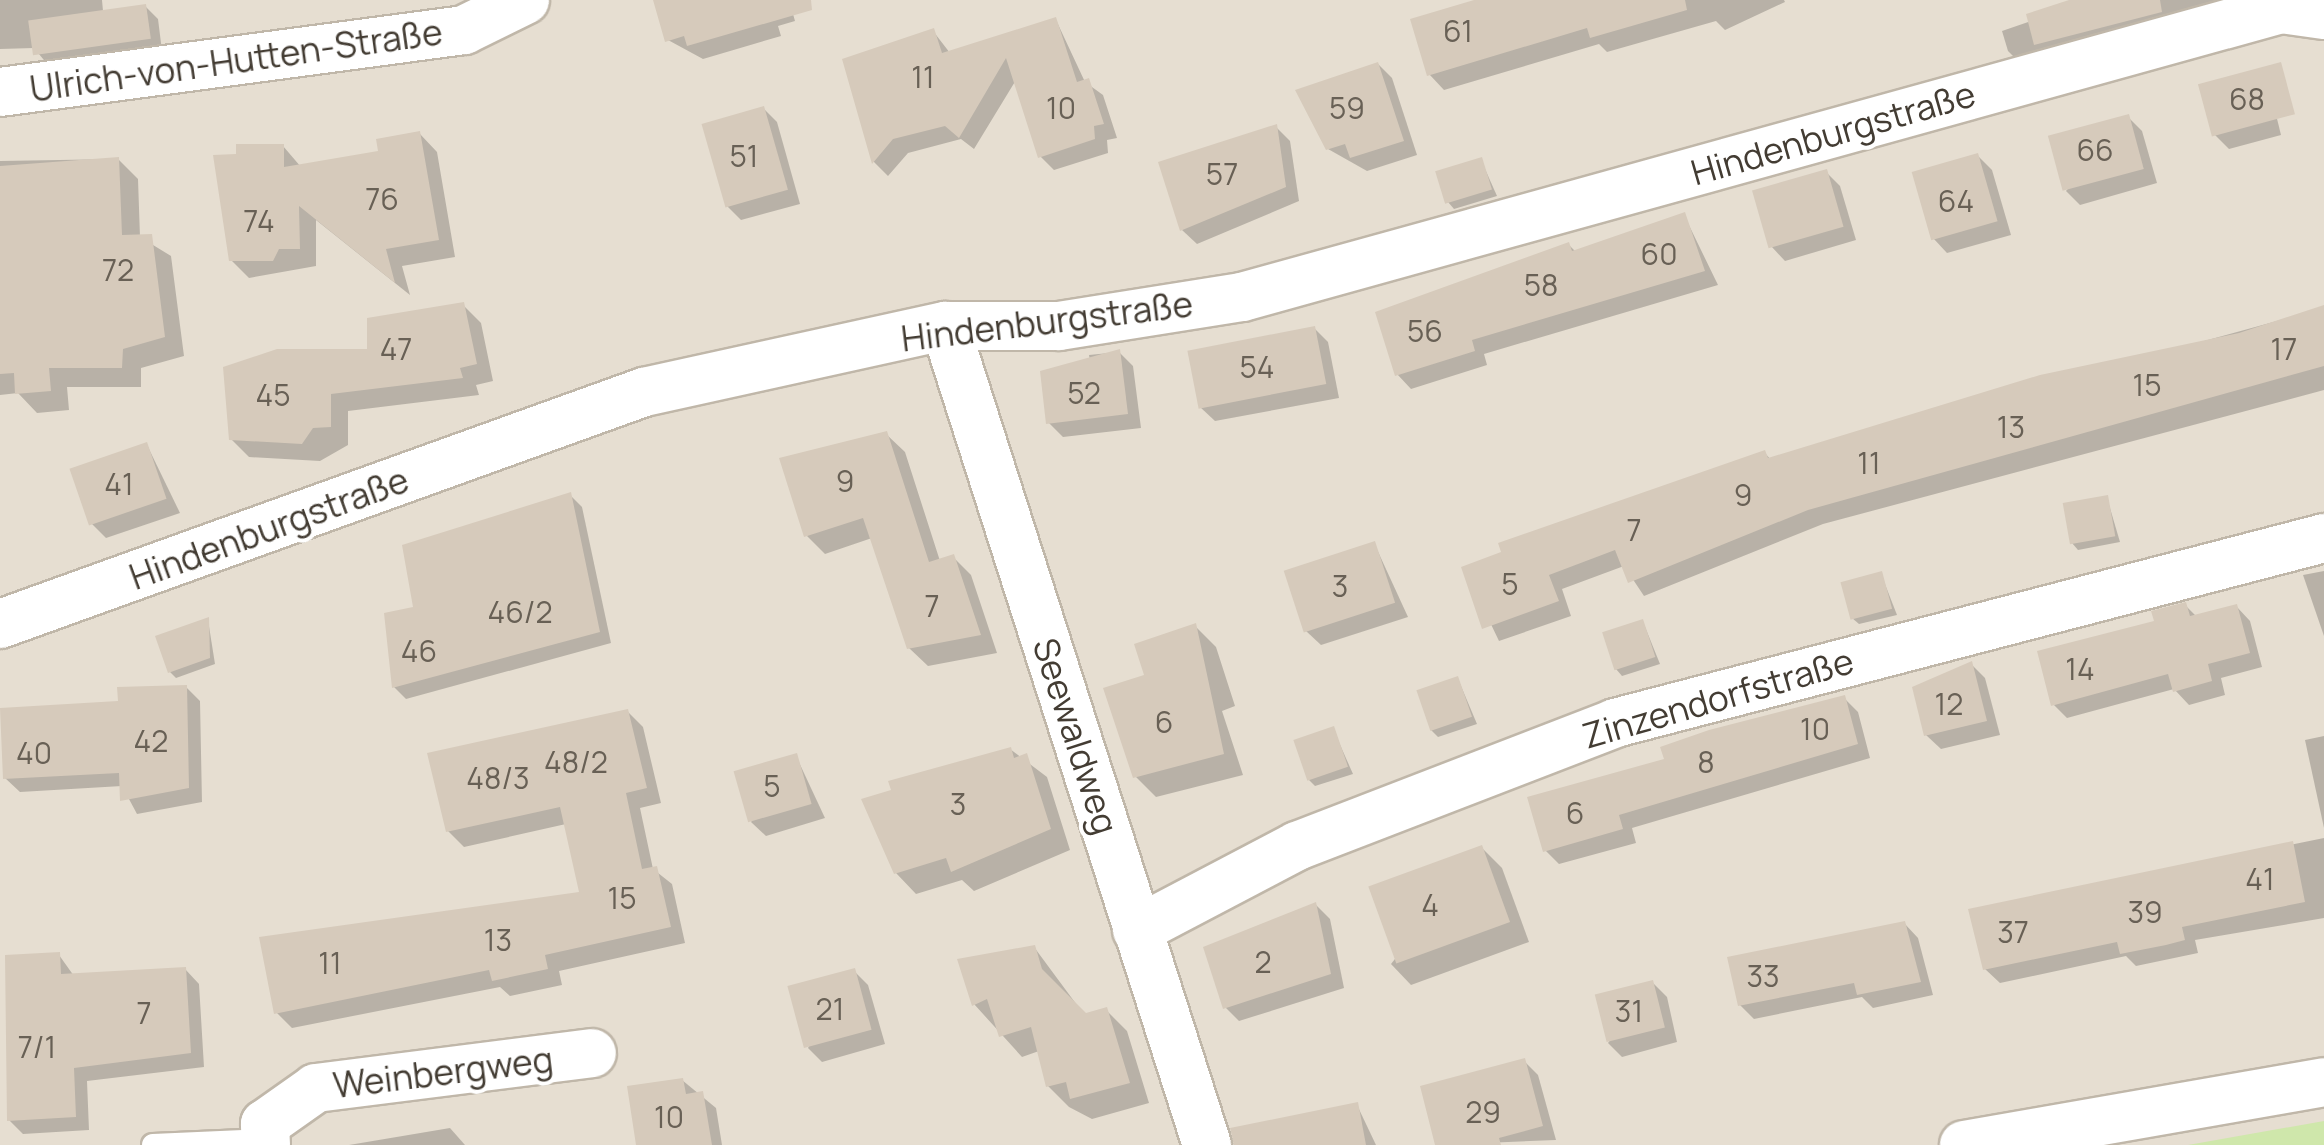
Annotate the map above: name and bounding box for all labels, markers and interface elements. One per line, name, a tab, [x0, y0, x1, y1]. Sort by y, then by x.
street label: Ulrich-von-Hutten-Straße	[27, 10, 445, 110]
house number: 61	[1443, 13, 1473, 49]
house number: 11	[911, 59, 935, 95]
street label: Hindenburgstraße	[1686, 72, 1980, 194]
house number: 68	[2229, 81, 2265, 117]
house number: 10	[1046, 90, 1076, 126]
house number: 59	[1329, 90, 1365, 126]
house number: 66	[2076, 132, 2114, 168]
house number: 51	[729, 138, 759, 174]
house number: 57	[1206, 156, 1238, 192]
house number: 76	[365, 181, 399, 217]
house number: 64	[1938, 183, 1974, 219]
house number: 74	[243, 203, 275, 239]
house number: 60	[1641, 236, 1677, 272]
house number: 72	[102, 252, 134, 288]
house number: 58	[1524, 267, 1558, 303]
street label: Hindenburgstraße	[899, 282, 1195, 360]
house number: 56	[1407, 313, 1443, 349]
house number: 47	[380, 331, 412, 367]
house number: 17	[2271, 331, 2297, 367]
house number: 54	[1239, 349, 1275, 385]
house number: 15	[2132, 367, 2162, 403]
house number: 52	[1067, 375, 1101, 411]
house number: 45	[255, 377, 291, 413]
house number: 13	[1997, 409, 2025, 445]
house number: 11	[1857, 445, 1881, 481]
street label: Hindenburgstraße	[124, 458, 414, 598]
house number: 9	[836, 463, 854, 499]
house number: 41	[104, 466, 134, 502]
house number: 9	[1734, 477, 1752, 513]
house number: 7	[1626, 512, 1642, 548]
house number: 5	[1501, 566, 1519, 602]
house number: 3	[1332, 568, 1348, 604]
house number: 7	[924, 588, 940, 624]
house number: 46/2	[487, 594, 553, 630]
house number: 46	[401, 633, 437, 669]
street label: Seewaldweg	[1025, 633, 1127, 839]
street label: Zinzendorfstraße	[1578, 639, 1858, 757]
house number: 14	[2065, 651, 2095, 687]
house number: 12	[1935, 686, 1963, 722]
house number: 6	[1155, 704, 1173, 740]
house number: 10	[1800, 711, 1830, 747]
house number: 42	[134, 723, 168, 759]
house number: 40	[16, 735, 52, 771]
house number: 48/2	[544, 744, 608, 780]
house number: 8	[1697, 744, 1715, 780]
house number: 48/3	[466, 760, 530, 796]
house number: 5	[763, 768, 781, 804]
house number: 3	[950, 786, 966, 822]
house number: 6	[1566, 795, 1584, 831]
house number: 41	[2245, 861, 2275, 897]
house number: 15	[607, 880, 637, 916]
house number: 4	[1421, 887, 1439, 923]
house number: 39	[2127, 894, 2163, 930]
house number: 37	[1997, 914, 2029, 950]
house number: 13	[484, 922, 512, 958]
house number: 2	[1254, 944, 1272, 980]
house number: 11	[318, 945, 342, 981]
house number: 33	[1746, 958, 1780, 994]
house number: 21	[816, 991, 844, 1027]
house number: 31	[1615, 993, 1643, 1029]
house number: 7	[136, 995, 152, 1031]
house number: 7/1	[18, 1029, 56, 1065]
street label: Weinbergweg	[331, 1038, 555, 1106]
house number: 29	[1465, 1094, 1501, 1130]
house number: 10	[654, 1099, 684, 1135]

